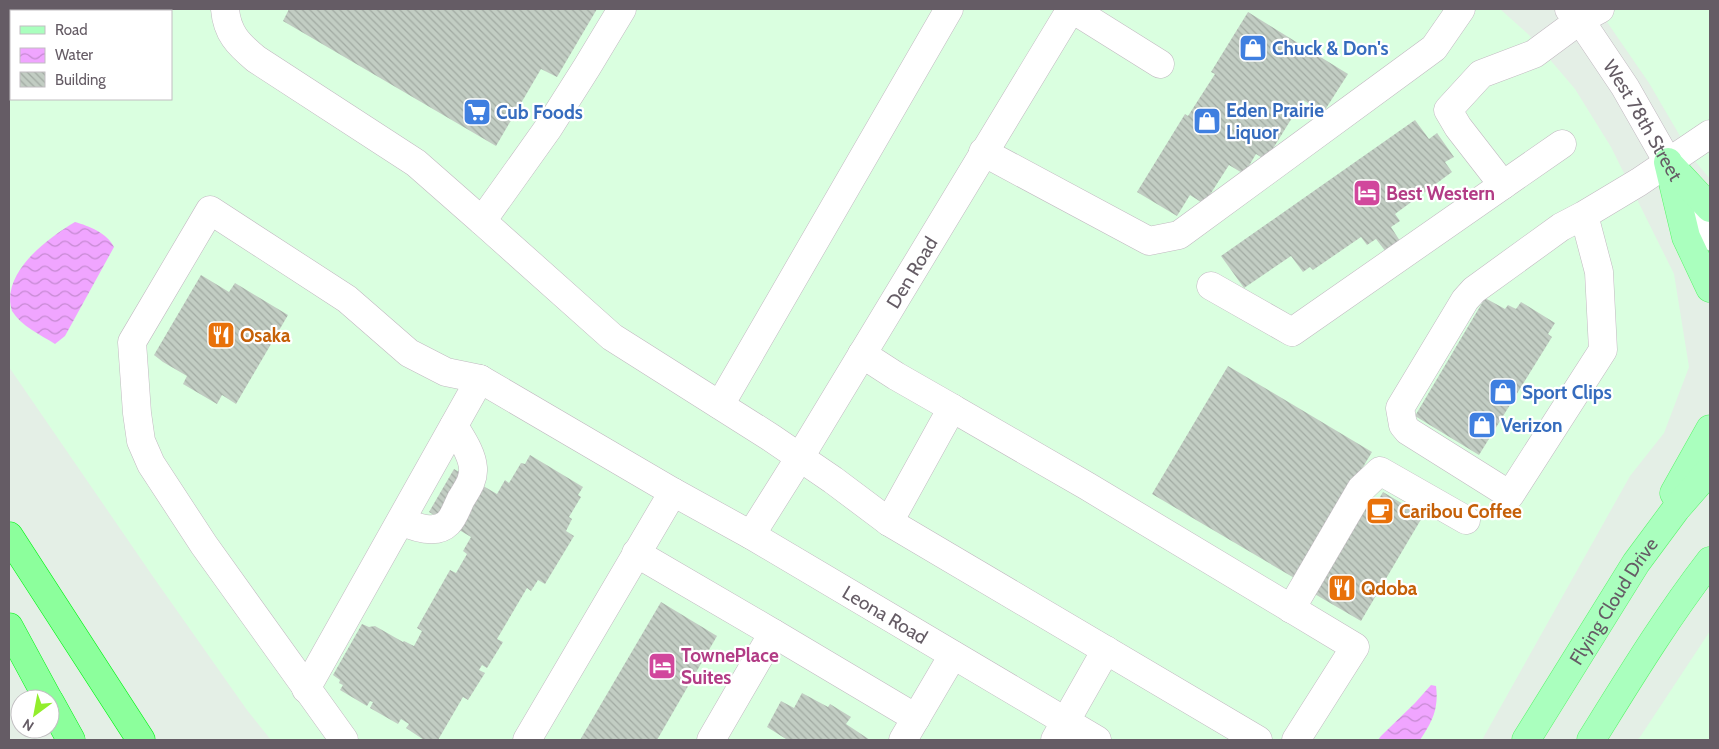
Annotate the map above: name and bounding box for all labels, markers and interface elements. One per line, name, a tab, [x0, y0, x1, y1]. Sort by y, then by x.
legend	[10, 10, 172, 100]
text: Road	[55, 21, 88, 39]
shop icon: Chuck & Don's	[1238, 33, 1268, 63]
place label: Chuck & Don's	[1272, 37, 1389, 60]
text: Water	[55, 46, 93, 64]
street label: West 78th Street	[1598, 56, 1687, 186]
text: Building	[55, 71, 106, 89]
supermarket icon: Cub Foods	[462, 97, 492, 127]
place label: Eden Prairie Liquor	[1226, 99, 1324, 144]
place label: Cub Foods	[496, 101, 583, 124]
shop icon: Eden Prairie Liquor	[1192, 106, 1222, 136]
hotel icon: Best Western	[1352, 178, 1382, 208]
place label: Best Western	[1386, 182, 1495, 205]
street label: Den Road	[882, 233, 943, 313]
restaurant icon: Osaka	[206, 320, 236, 350]
place label: Osaka	[240, 324, 291, 347]
shop icon: Sport Clips	[1488, 377, 1518, 407]
place label: Sport Clips	[1522, 381, 1612, 404]
shop icon: Verizon	[1467, 410, 1497, 440]
place label: Verizon	[1501, 414, 1563, 437]
cafe icon: Caribou Coffee	[1365, 496, 1395, 526]
place label: Caribou Coffee	[1399, 500, 1522, 523]
street label: Flying Cloud Drive	[1565, 533, 1663, 669]
restaurant icon: Qdoba	[1327, 573, 1357, 603]
place label: Qdoba	[1361, 577, 1418, 600]
street label: Leona Road	[838, 581, 932, 649]
place label: TownePlace Suites	[681, 644, 779, 689]
hotel icon: TownePlace Suites	[647, 651, 677, 681]
north arrow	[10, 689, 60, 739]
text: N	[19, 715, 37, 735]

